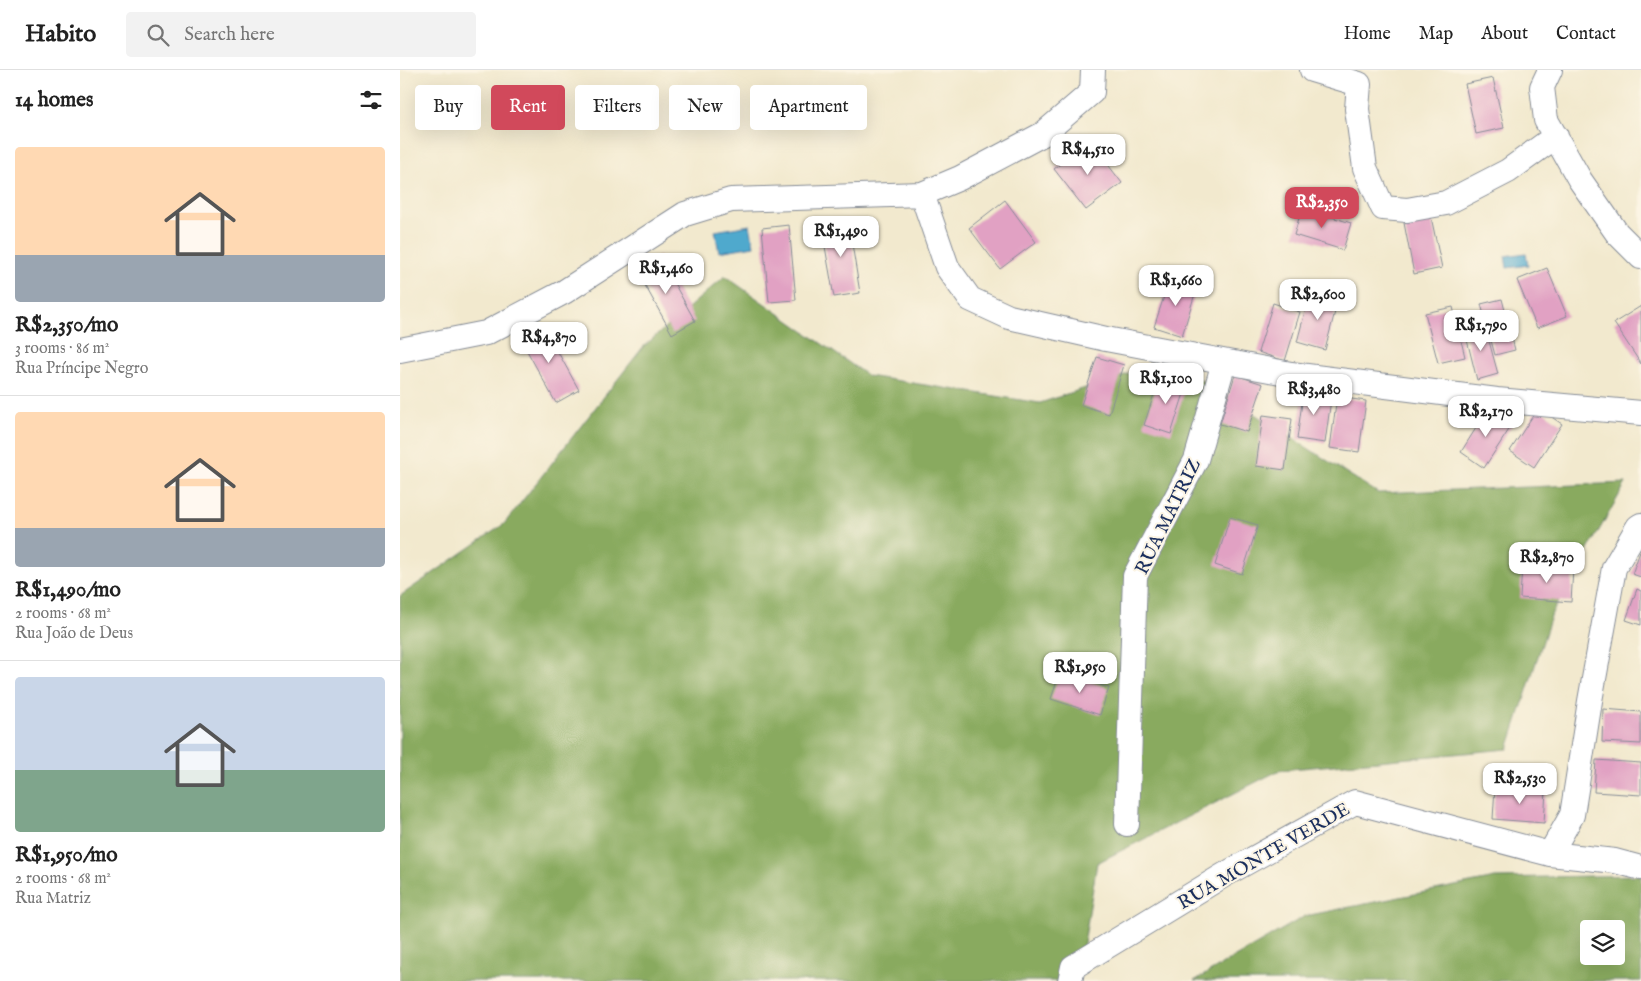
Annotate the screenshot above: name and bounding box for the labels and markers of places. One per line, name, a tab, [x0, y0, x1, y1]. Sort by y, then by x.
pin: R$4,510	[1042, 134, 1134, 176]
pin: R$2,350	[1276, 186, 1368, 229]
pin: R$1,490	[795, 216, 887, 258]
pin: R$1,460	[620, 252, 712, 295]
pin: R$1,660	[1130, 264, 1222, 307]
pin: R$2,600	[1272, 278, 1364, 321]
pin: R$1,790	[1435, 310, 1527, 352]
pin: R$4,870	[503, 322, 595, 364]
pin: R$1,100	[1120, 362, 1212, 405]
pin: R$3,480	[1268, 374, 1360, 416]
pin: R$2,170	[1440, 396, 1532, 438]
pin: R$2,870	[1501, 542, 1593, 584]
pin: R$1,950	[1034, 652, 1126, 694]
pin: R$2,530	[1474, 762, 1566, 805]

